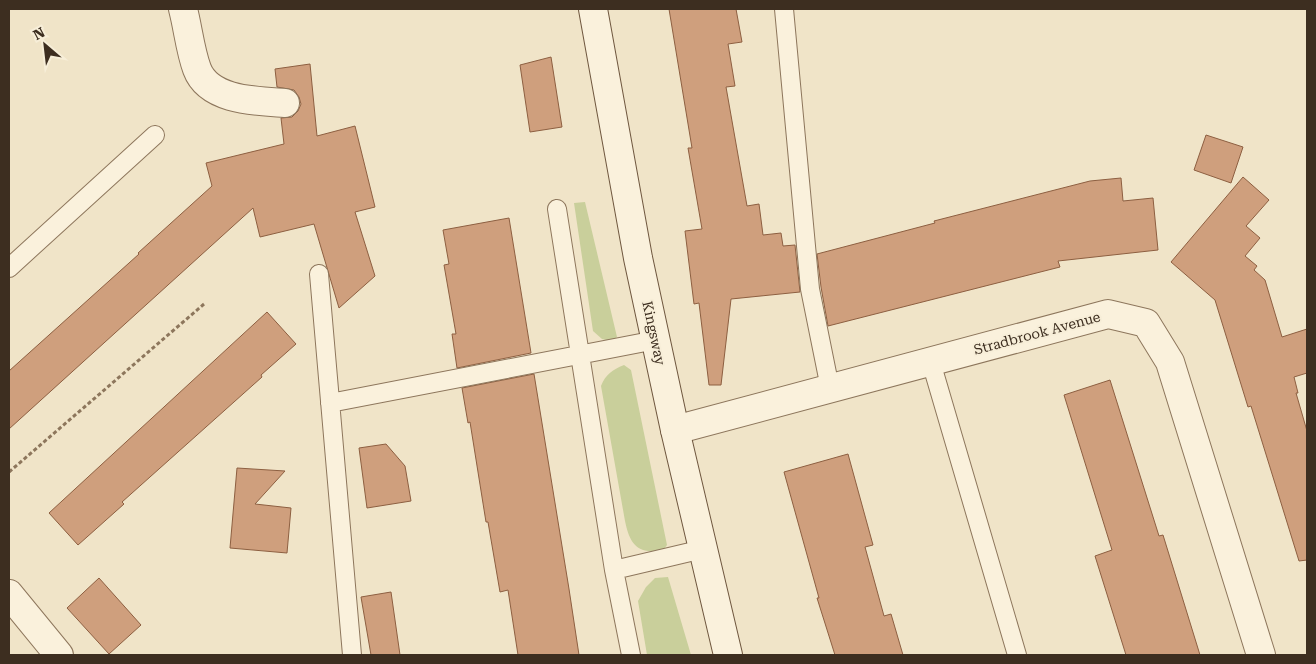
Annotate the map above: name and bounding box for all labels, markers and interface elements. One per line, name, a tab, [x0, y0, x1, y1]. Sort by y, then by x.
north arrow	[20, 20, 70, 70]
text: N	[30, 24, 48, 43]
street label: Kingsway	[639, 300, 669, 367]
street label: Stradbrook Avenue	[972, 308, 1102, 358]

